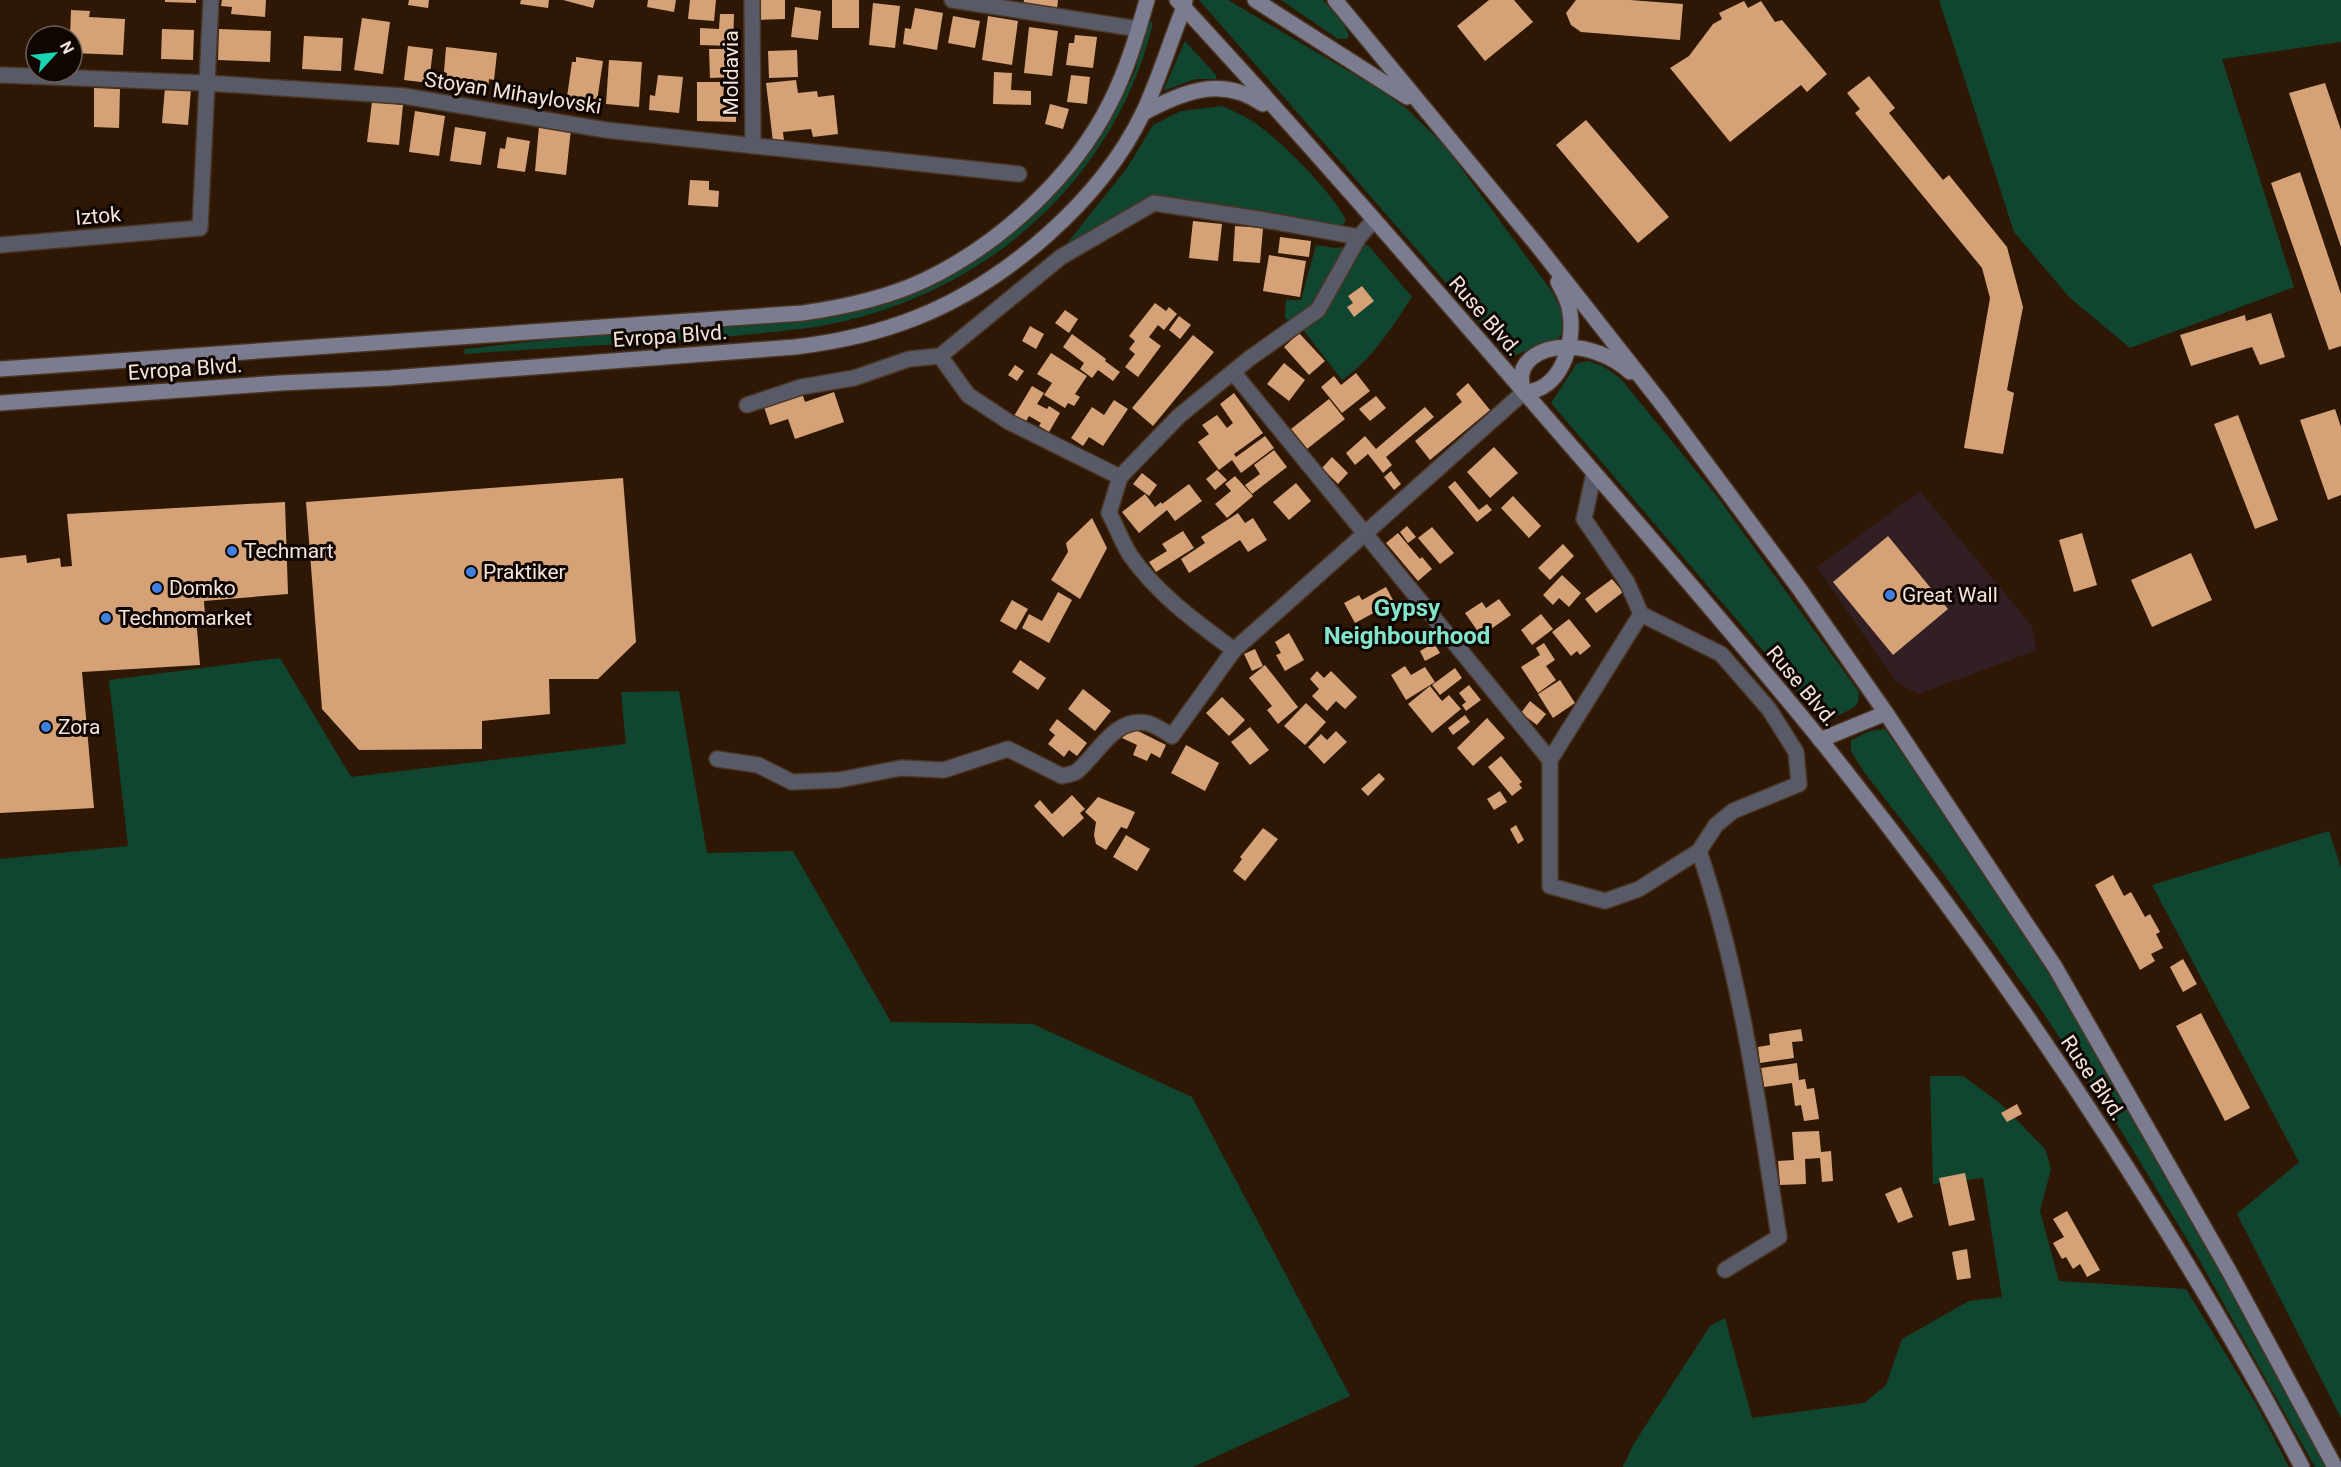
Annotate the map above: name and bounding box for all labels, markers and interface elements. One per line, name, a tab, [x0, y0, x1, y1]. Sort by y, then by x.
north arrow	[24, 24, 84, 84]
street label: Moldavia	[719, 30, 743, 116]
text: N	[56, 38, 78, 57]
street label: Stoyan Mihaylovski	[423, 67, 603, 119]
street label: Iztok	[74, 202, 122, 230]
street label: Ruse Blvd.	[1444, 271, 1526, 361]
street label: Evropa Blvd.	[612, 320, 728, 352]
street label: Evropa Blvd.	[127, 353, 243, 385]
place label: Techmart	[244, 539, 334, 563]
marker: Techmart	[225, 544, 239, 558]
place label: Praktiker	[483, 560, 566, 584]
marker: Praktiker	[464, 565, 478, 579]
place label: Domko	[169, 576, 236, 600]
marker: Domko	[150, 581, 164, 595]
place label: Great Wall	[1902, 583, 1998, 607]
marker: Great Wall	[1883, 588, 1897, 602]
district label: Gypsy Neighbourhood	[1324, 594, 1490, 650]
place label: Technomarket	[118, 606, 252, 630]
marker: Technomarket	[99, 611, 113, 625]
street label: Ruse Blvd.	[1762, 641, 1842, 731]
place label: Zora	[58, 715, 100, 739]
marker: Zora	[39, 720, 53, 734]
street label: Ruse Blvd.	[2056, 1031, 2130, 1125]

